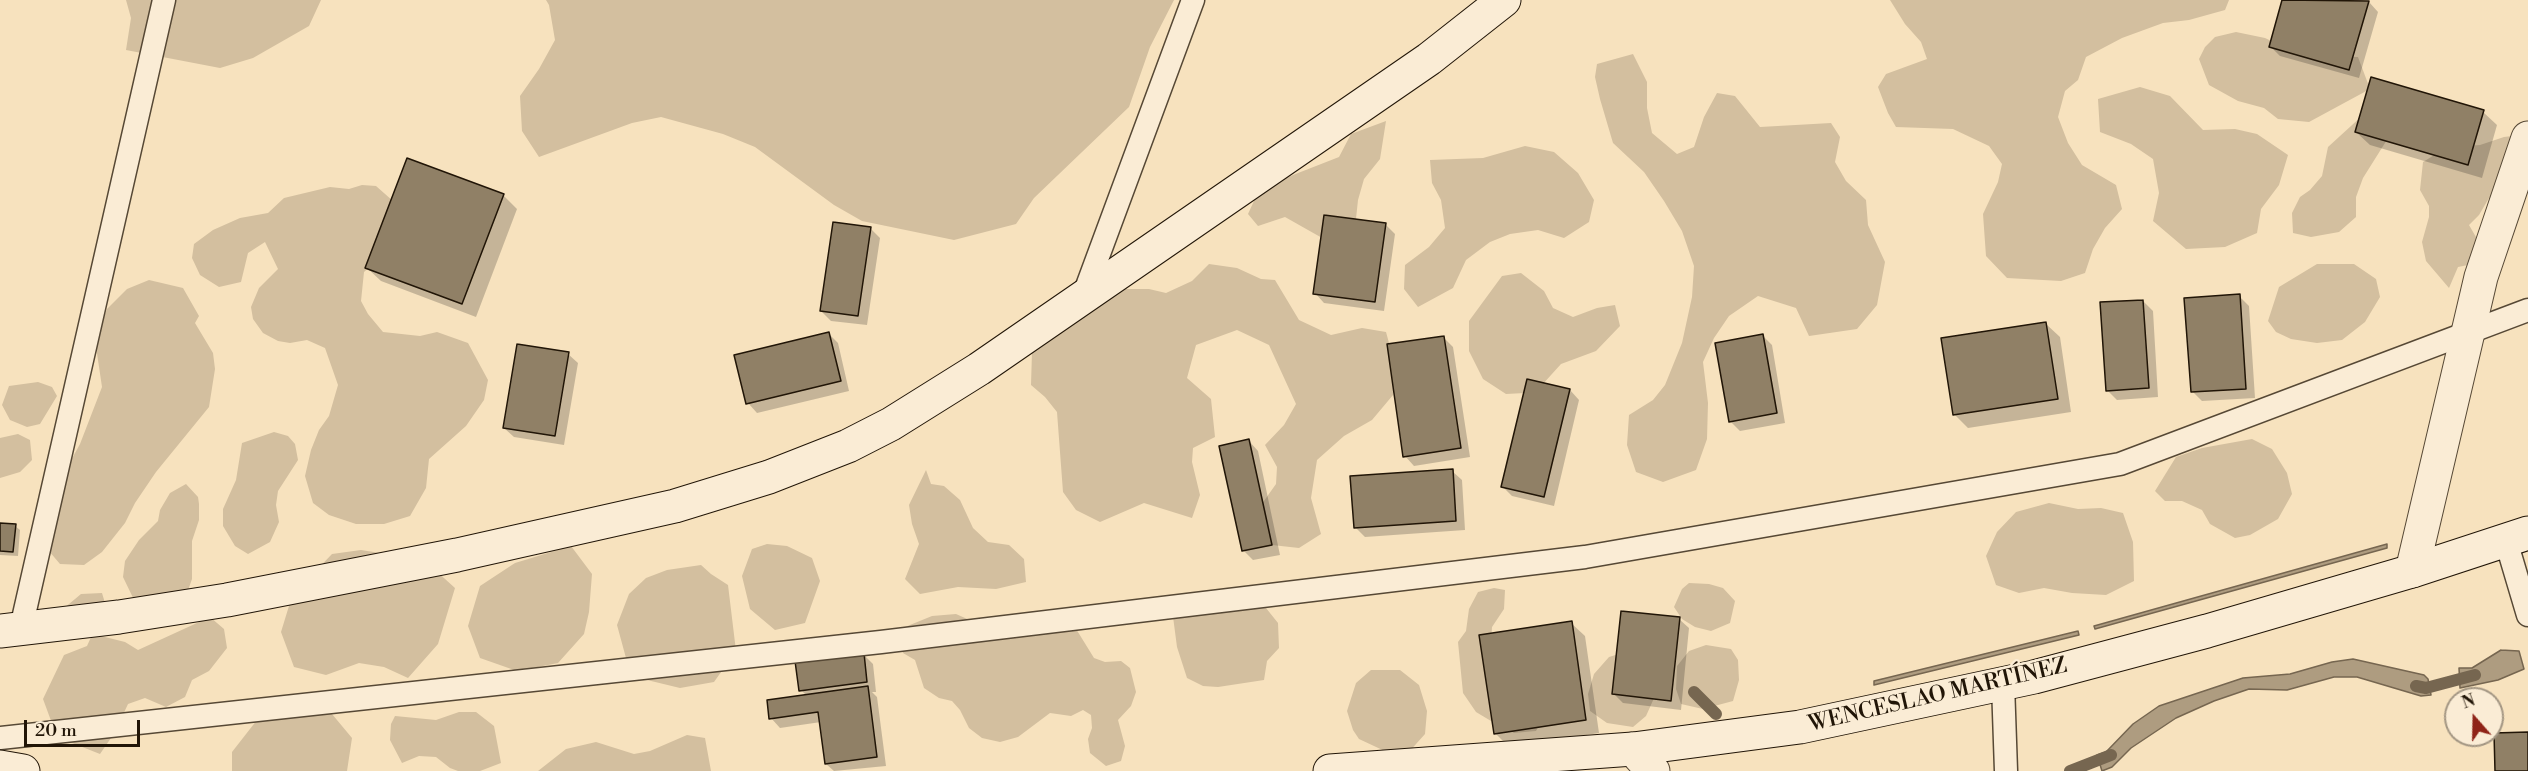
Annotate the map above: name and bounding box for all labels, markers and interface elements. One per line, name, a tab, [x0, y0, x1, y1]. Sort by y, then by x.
street label: WENCESLAO MARTÍNEZ	[1806, 653, 2070, 739]
north arrow	[2444, 687, 2504, 747]
text: N	[2459, 690, 2478, 714]
scale bar	[27, 708, 142, 746]
text: 20 m	[35, 719, 77, 742]

